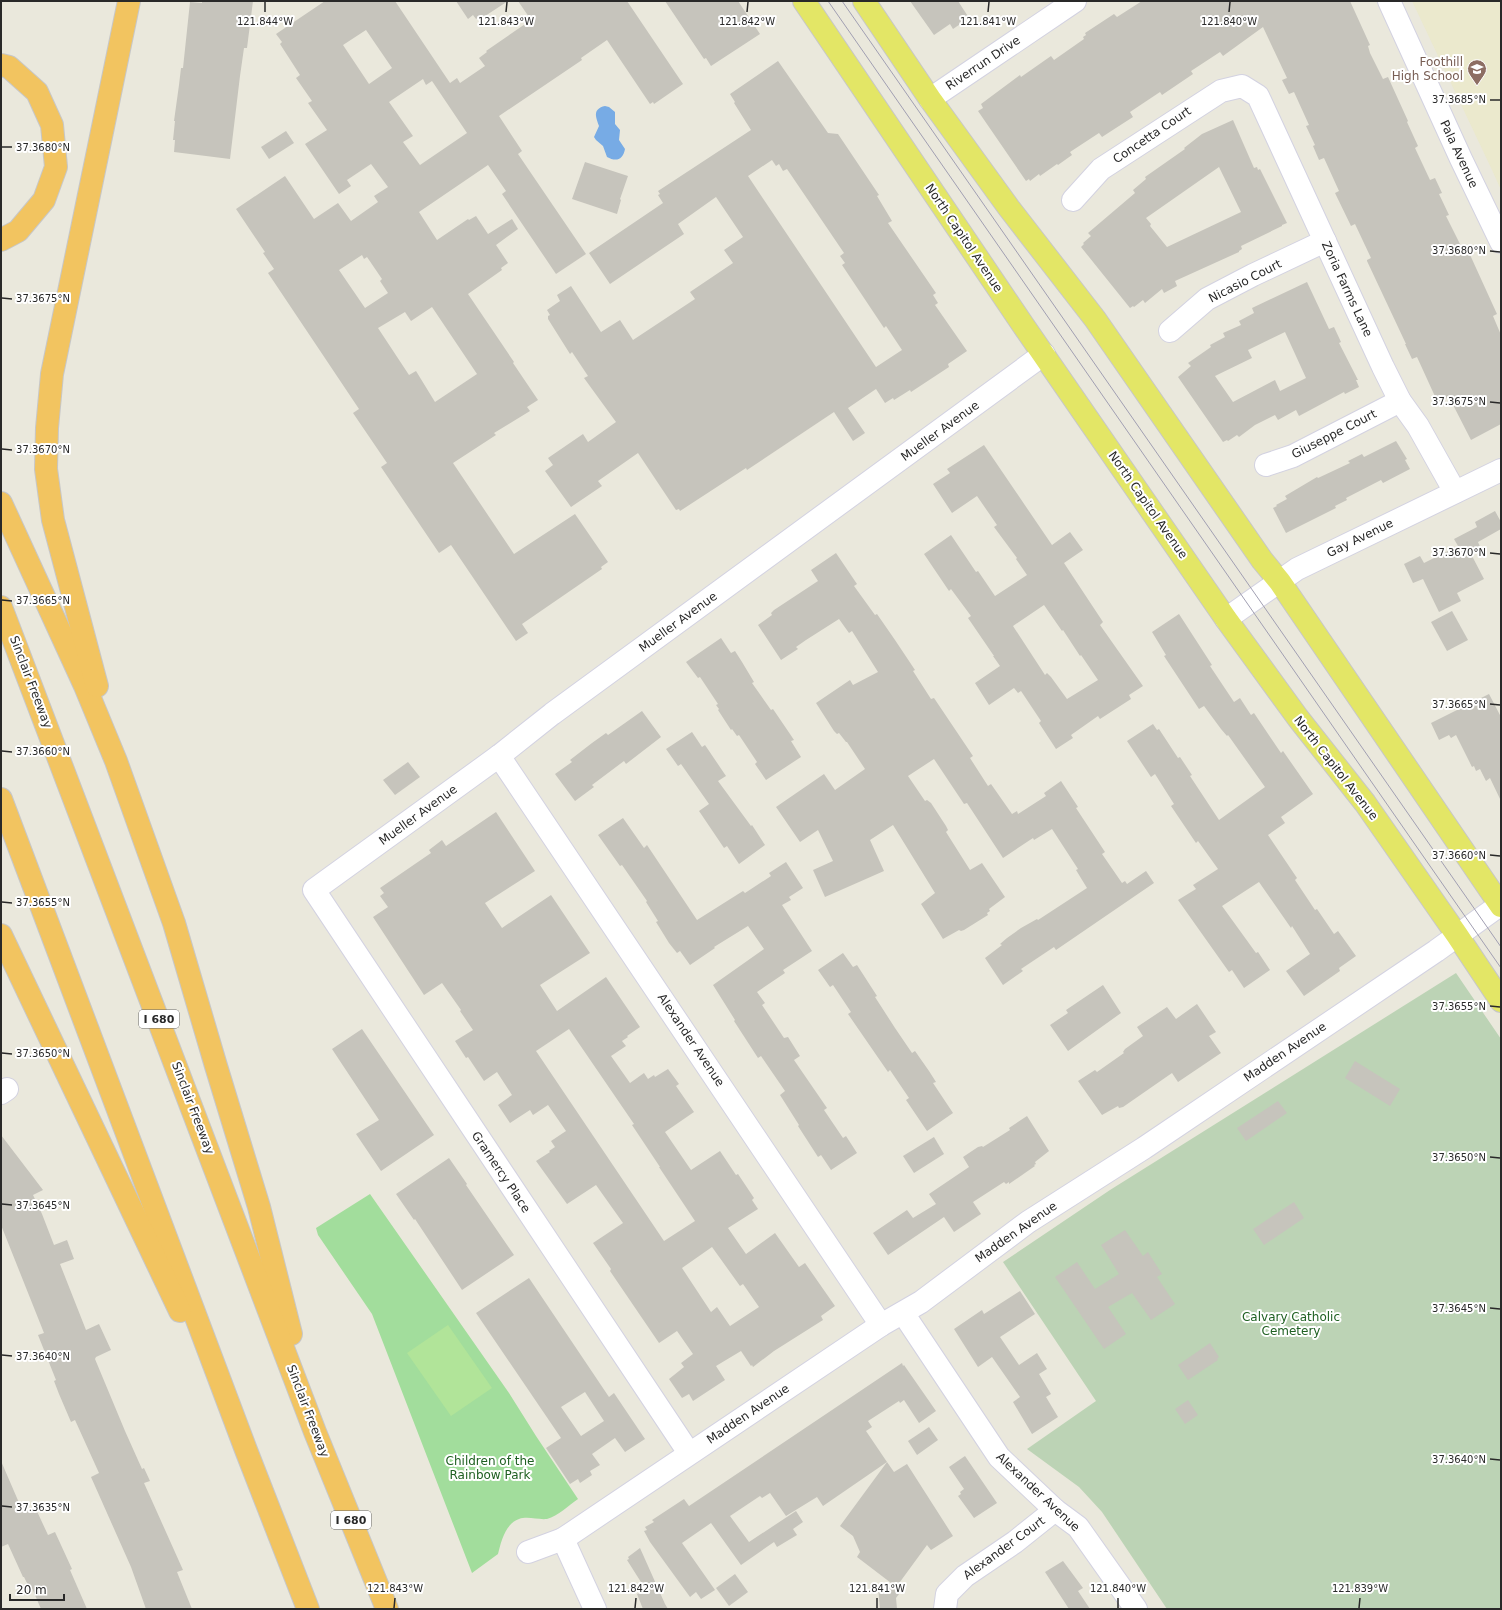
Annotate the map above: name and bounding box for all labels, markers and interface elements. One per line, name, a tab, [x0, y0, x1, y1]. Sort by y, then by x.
text: 121.844°W	[237, 16, 293, 27]
text: 121.843°W	[478, 16, 534, 27]
text: 121.842°W	[719, 16, 775, 27]
text: 121.841°W	[960, 16, 1016, 27]
text: 121.840°W	[1201, 16, 1257, 27]
street label: Riverrun Drive	[943, 33, 1023, 93]
place label: Foothill High School	[1392, 55, 1463, 83]
school or university icon: Foothill High School	[1466, 58, 1488, 86]
text: 37.3685°N	[1432, 94, 1486, 105]
street label: Concetta Court	[1110, 104, 1194, 166]
street label: Pala Avenue	[1437, 118, 1481, 190]
text: 37.3680°N	[16, 142, 70, 153]
street label: North Capitol Avenue	[922, 181, 1006, 295]
street label: Zoria Farms Lane	[1319, 239, 1375, 339]
text: 37.3680°N	[1432, 245, 1486, 256]
street label: Nicasio Court	[1206, 256, 1284, 305]
text: 37.3675°N	[16, 293, 70, 304]
text: 37.3675°N	[1432, 396, 1486, 407]
street label: Mueller Avenue	[898, 398, 982, 464]
street label: Giuseppe Court	[1289, 406, 1379, 461]
text: 37.3670°N	[16, 444, 70, 455]
street label: North Capitol Avenue	[1106, 449, 1190, 561]
street label: Gay Avenue	[1325, 516, 1395, 560]
text: 37.3670°N	[1432, 547, 1486, 558]
street label: Mueller Avenue	[636, 589, 720, 655]
text: 37.3665°N	[16, 595, 70, 606]
street label: Sinclair Freeway	[7, 634, 55, 730]
text: 37.3665°N	[1432, 699, 1486, 710]
street label: North Capitol Avenue	[1291, 713, 1381, 823]
text: 37.3660°N	[16, 746, 70, 757]
street label: Mueller Avenue	[376, 782, 460, 848]
text: 37.3660°N	[1432, 850, 1486, 861]
text: 37.3655°N	[16, 897, 70, 908]
street label: Alexander Avenue	[655, 991, 727, 1089]
text: 37.3655°N	[1432, 1001, 1486, 1012]
road number: I 680	[139, 1010, 179, 1028]
street label: Madden Avenue	[1241, 1019, 1329, 1085]
text: 37.3650°N	[16, 1048, 70, 1059]
street label: Sinclair Freeway	[169, 1060, 217, 1156]
street label: Gramercy Place	[469, 1129, 533, 1215]
text: 37.3650°N	[1432, 1152, 1486, 1163]
street label: Madden Avenue	[973, 1199, 1059, 1265]
text: 37.3645°N	[16, 1200, 70, 1211]
text: 37.3645°N	[1432, 1303, 1486, 1314]
park label: Calvary Catholic Cemetery	[1242, 1310, 1340, 1338]
text: 37.3640°N	[16, 1351, 70, 1362]
street label: Sinclair Freeway	[284, 1363, 332, 1459]
street label: Madden Avenue	[704, 1381, 792, 1447]
street label: Alexander Avenue	[993, 1450, 1083, 1534]
park label: Children of the Rainbow Park	[446, 1454, 534, 1482]
text: 37.3640°N	[1432, 1454, 1486, 1465]
text: 37.3635°N	[16, 1502, 70, 1513]
road number: I 680	[331, 1511, 371, 1529]
street label: Alexander Court	[960, 1514, 1048, 1582]
scale bar	[10, 1576, 64, 1602]
text: 20 m	[16, 1583, 47, 1597]
text: 121.843°W	[367, 1583, 423, 1594]
text: 121.842°W	[608, 1583, 664, 1594]
text: 121.841°W	[849, 1583, 905, 1594]
text: 121.840°W	[1090, 1583, 1146, 1594]
text: 121.839°W	[1332, 1583, 1388, 1594]

